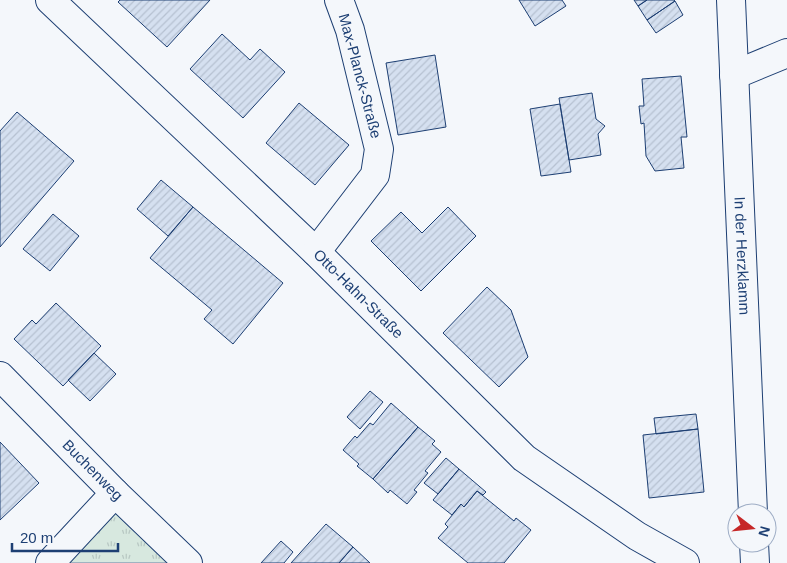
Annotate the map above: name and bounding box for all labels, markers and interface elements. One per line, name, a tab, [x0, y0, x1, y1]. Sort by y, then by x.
street label: Max-Planck-Straße	[336, 12, 385, 140]
street label: In der Herzklamm	[731, 196, 753, 315]
street label: Otto-Hahn-Straße	[310, 246, 407, 342]
street label: Buchenweg	[59, 436, 126, 504]
north arrow	[727, 503, 777, 553]
scale bar	[12, 520, 119, 552]
text: N	[755, 525, 774, 539]
text: 20 m	[20, 529, 53, 546]

